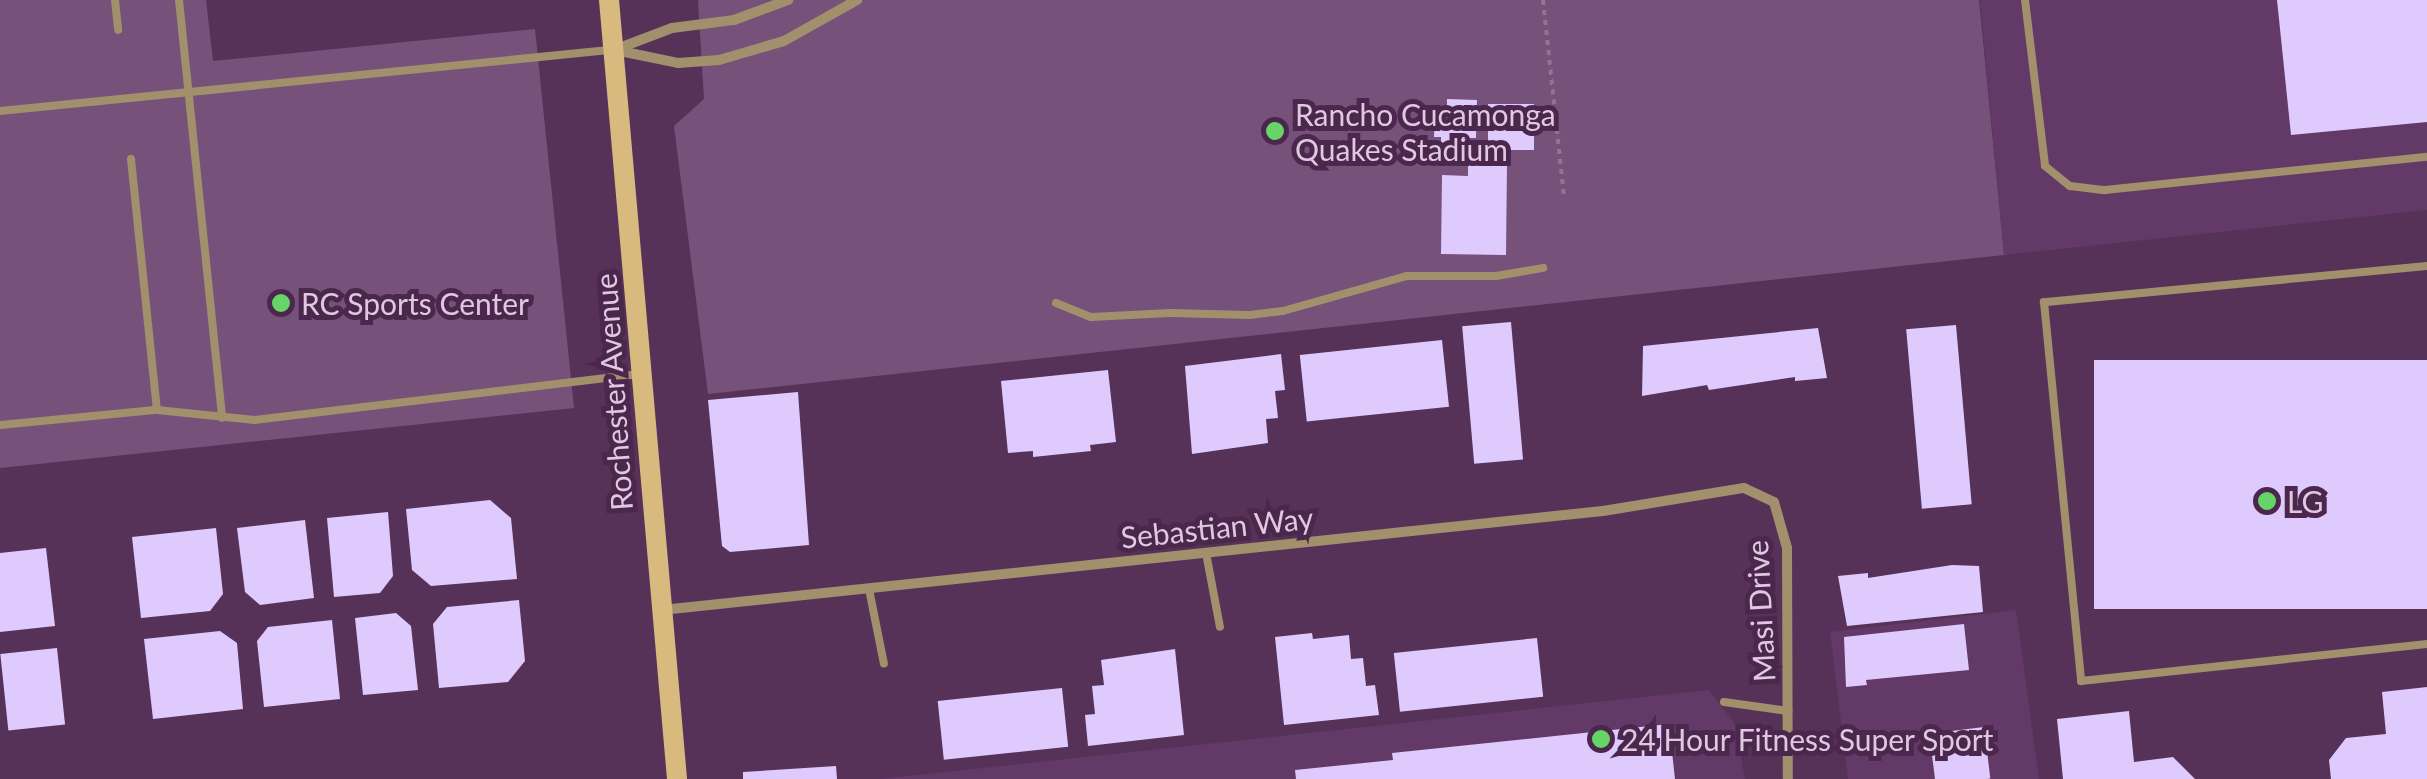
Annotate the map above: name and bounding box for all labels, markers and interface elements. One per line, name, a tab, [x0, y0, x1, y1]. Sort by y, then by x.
place label: Rancho Cucamonga Quakes Stadium	[1295, 96, 1556, 166]
marker: Rancho Cucamonga Quakes Stadium	[1264, 120, 1286, 142]
street label: Rochester Avenue	[587, 271, 639, 513]
place label: RC Sports Center	[301, 285, 529, 321]
marker: RC Sports Center	[270, 292, 292, 314]
place label: LG	[2287, 483, 2323, 519]
marker: LG	[2256, 490, 2278, 512]
street label: Sebastian Way	[1119, 499, 1315, 555]
street label: Masi Drive	[1738, 539, 1782, 683]
place label: 24 Hour Fitness Super Sport	[1621, 721, 1995, 757]
marker: 24 Hour Fitness Super Sport	[1590, 728, 1612, 750]

